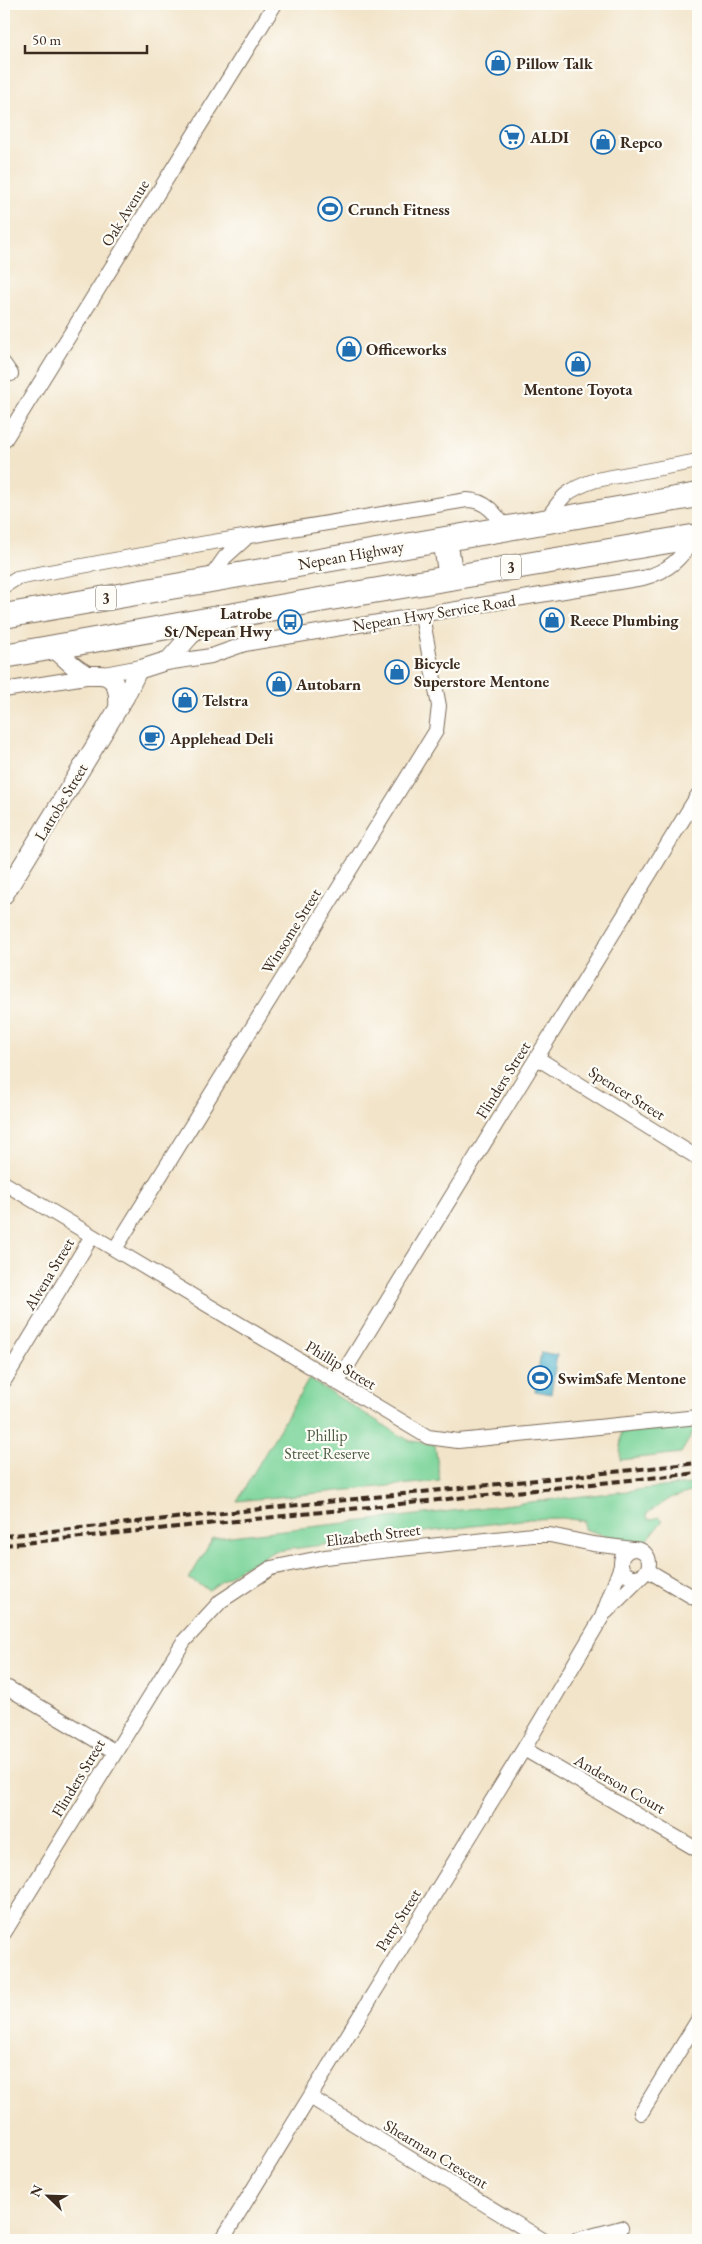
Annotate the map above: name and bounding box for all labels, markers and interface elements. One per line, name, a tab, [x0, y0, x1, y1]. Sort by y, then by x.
scale bar	[25, 22, 148, 54]
text: 50 m	[32, 30, 61, 49]
shop icon: Pillow Talk	[485, 50, 511, 76]
place label: Pillow Talk	[516, 53, 593, 74]
supermarket icon: ALDI	[499, 124, 525, 150]
place label: ALDI	[529, 127, 569, 148]
shop icon: Repco	[590, 129, 616, 155]
place label: Repco	[620, 132, 662, 153]
street label: Oak Avenue	[96, 176, 154, 250]
sports icon: Crunch Fitness	[317, 196, 343, 222]
place label: Crunch Fitness	[348, 199, 450, 220]
shop icon: Officeworks	[336, 336, 362, 362]
place label: Officeworks	[366, 339, 447, 360]
shop icon: Mentone Toyota	[565, 351, 591, 377]
place label: Mentone Toyota	[523, 379, 634, 400]
street label: Nepean Highway	[296, 535, 407, 575]
road number: 3	[501, 554, 521, 580]
road number: 3	[96, 586, 116, 610]
street label: Nepean Hwy Service Road	[351, 590, 518, 636]
place label: Latrobe St/Nepean Hwy	[164, 603, 272, 642]
shop icon: Reece Plumbing	[539, 607, 565, 633]
bus stop icon: Latrobe St/Nepean Hwy	[277, 609, 303, 635]
place label: Reece Plumbing	[570, 610, 680, 631]
place label: Bicycle Superstore Mentone	[414, 653, 549, 692]
shop icon: Bicycle Superstore Mentone	[384, 659, 410, 685]
shop icon: Autobarn	[266, 671, 292, 697]
place label: Autobarn	[295, 674, 361, 695]
shop icon: Telstra	[172, 687, 198, 713]
place label: Telstra	[202, 690, 249, 711]
cafe icon: Applehead Deli	[139, 725, 165, 751]
place label: Applehead Deli	[169, 728, 274, 749]
street label: Latrobe Street	[30, 759, 92, 845]
street label: Winsome Street	[256, 884, 326, 978]
street label: Flinders Street	[471, 1037, 535, 1123]
street label: Spencer Street	[585, 1061, 669, 1125]
street label: Alvena Street	[19, 1234, 79, 1315]
street label: Phillip Street	[302, 1336, 380, 1394]
sports icon: SwimSafe Mentone	[527, 1365, 553, 1391]
place label: SwimSafe Mentone	[558, 1368, 686, 1389]
park label: Phillip Street Reserve	[284, 1425, 370, 1464]
street label: Elizabeth Street	[324, 1519, 422, 1551]
street label: Flinders Street	[46, 1735, 110, 1821]
street label: Anderson Court	[570, 1749, 669, 1819]
street label: Patty Street	[371, 1885, 425, 1955]
street label: Shearman Crescent	[380, 2115, 492, 2193]
north arrow	[22, 2172, 72, 2222]
text: N	[26, 2182, 47, 2200]

